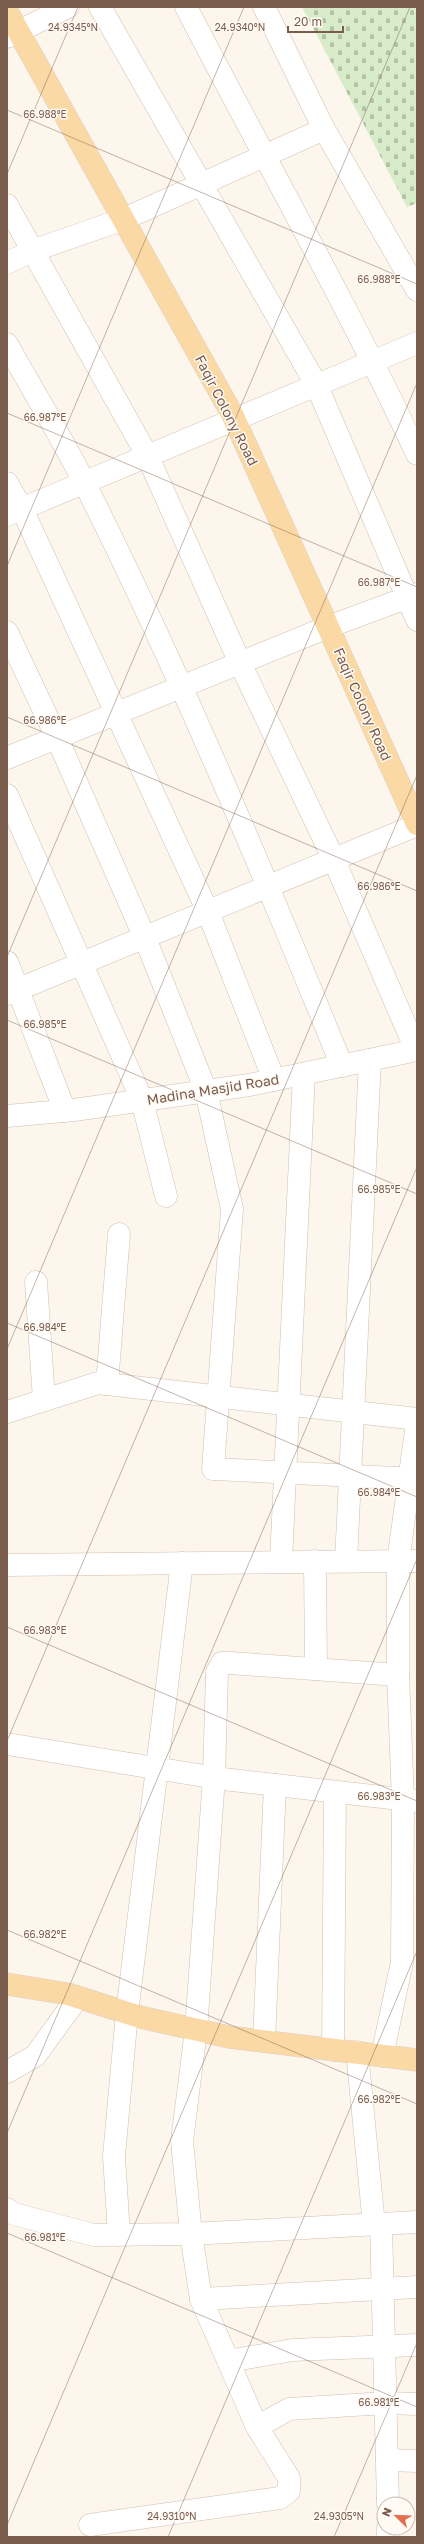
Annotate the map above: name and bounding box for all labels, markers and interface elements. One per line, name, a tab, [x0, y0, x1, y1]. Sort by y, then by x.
scale bar	[288, 8, 343, 34]
text: 20 m	[294, 14, 322, 29]
text: 24.9345°N	[48, 21, 98, 33]
text: 24.9340°N	[215, 21, 265, 33]
text: 66.988°E	[23, 108, 67, 120]
text: 66.988°E	[357, 273, 401, 285]
street label: Faqir Colony Road	[192, 352, 262, 468]
text: 66.987°E	[24, 411, 66, 423]
text: 66.987°E	[358, 576, 400, 588]
street label: Faqir Colony Road	[330, 645, 396, 763]
text: 66.986°E	[23, 714, 67, 726]
text: 66.986°E	[357, 880, 401, 892]
text: 66.985°E	[23, 1018, 67, 1030]
street label: Madina Masjid Road	[146, 1070, 280, 1108]
text: 66.985°E	[357, 1183, 401, 1195]
text: 66.984°E	[24, 1321, 66, 1333]
text: 66.984°E	[358, 1486, 400, 1498]
text: 66.983°E	[23, 1624, 67, 1636]
text: 66.983°E	[357, 1790, 401, 1802]
text: 66.982°E	[23, 1928, 67, 1940]
text: 66.982°E	[357, 2093, 401, 2105]
text: 66.981°E	[24, 2231, 66, 2243]
text: 66.981°E	[358, 2396, 400, 2408]
north arrow	[376, 2496, 416, 2536]
text: N	[379, 2506, 394, 2518]
text: 24.9310°N	[147, 2510, 197, 2522]
text: 24.9305°N	[314, 2510, 364, 2522]

